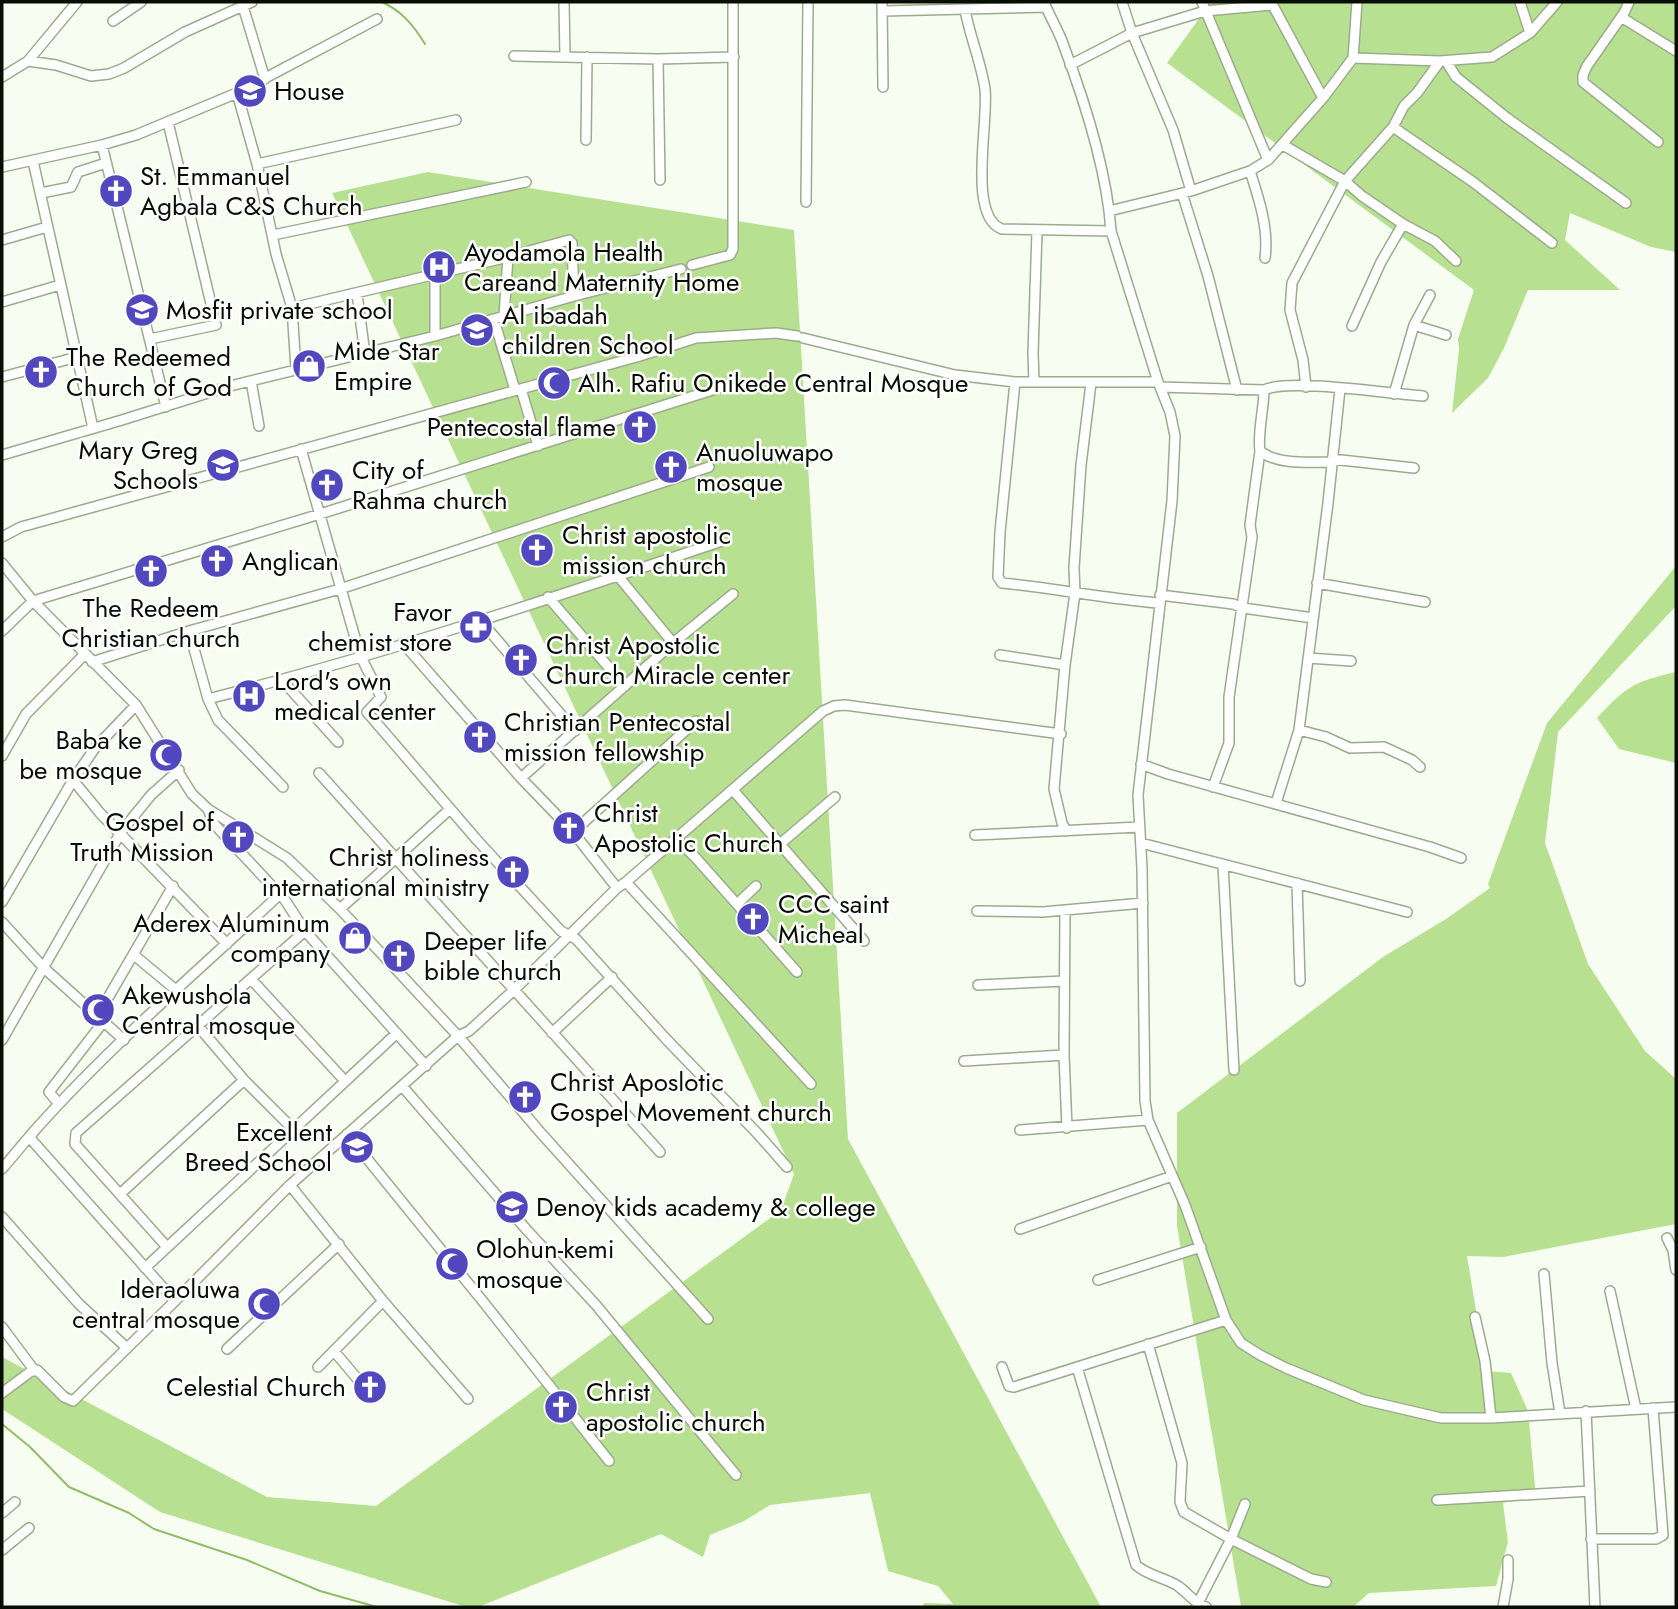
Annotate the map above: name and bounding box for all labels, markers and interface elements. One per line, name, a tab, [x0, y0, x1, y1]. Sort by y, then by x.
school or university icon: House	[231, 72, 269, 110]
place label: House	[274, 72, 344, 110]
place label: St. Emmanuel Agbala C&S Church	[140, 157, 363, 225]
church icon: St. Emmanuel Agbala C&S Church	[97, 172, 135, 210]
place label: Ayodamola Health Careand Maternity Home	[464, 233, 739, 301]
hospital icon: Ayodamola Health Careand Maternity Home	[420, 248, 458, 286]
school or university icon: Mosfit private school	[123, 291, 161, 329]
place label: Mosfit private school	[166, 291, 393, 329]
place label: Al ibadah children School	[502, 296, 674, 364]
school or university icon: Al ibadah children School	[458, 311, 496, 349]
place label: Mide Star Empire	[334, 332, 440, 400]
place label: The Redeemed Church of God	[66, 338, 232, 406]
shop icon: Mide Star Empire	[290, 347, 328, 385]
church icon: The Redeemed Church of God	[22, 353, 60, 391]
mosque icon: Alh. Rafiu Onikede Central Mosque	[535, 364, 573, 402]
place label: Alh. Rafiu Onikede Central Mosque	[578, 364, 968, 402]
place label: Pentecostal flame	[427, 408, 616, 446]
church icon: Pentecostal flame	[621, 408, 659, 446]
place label: Mary Greg Schools	[79, 431, 198, 499]
place label: Anuoluwapo mosque	[696, 433, 834, 501]
school or university icon: Mary Greg Schools	[204, 446, 242, 484]
church icon: Anuoluwapo mosque	[652, 448, 690, 486]
place label: City of Rahma church	[352, 451, 508, 519]
church icon: City of Rahma church	[308, 466, 346, 504]
place label: Christ apostolic mission church	[562, 516, 731, 584]
church icon: Christ apostolic mission church	[518, 531, 556, 569]
church icon: Anglican	[198, 542, 236, 580]
place label: Anglican	[242, 542, 339, 580]
church icon: The Redeem Christian church	[132, 552, 170, 590]
place label: The Redeem Christian church	[62, 589, 240, 657]
place label: Favor chemist store	[308, 593, 452, 661]
pharmacy icon: Favor chemist store	[457, 608, 495, 646]
place label: Christ Apostolic Church Miracle center	[546, 626, 790, 694]
church icon: Christ Apostolic Church Miracle center	[502, 641, 540, 679]
place label: Lord's own medical center	[274, 662, 436, 730]
hospital icon: Lord's own medical center	[230, 677, 268, 715]
place label: Christian Pentecostal mission fellowship	[504, 703, 731, 771]
church icon: Christian Pentecostal mission fellowship	[461, 718, 499, 756]
place label: Baba ke be mosque	[19, 721, 142, 789]
mosque icon: Baba ke be mosque	[147, 736, 185, 774]
place label: Christ Apostolic Church	[594, 794, 784, 862]
place label: Gospel of Truth Mission	[70, 803, 215, 871]
church icon: Christ Apostolic Church	[550, 809, 588, 847]
church icon: Gospel of Truth Mission	[219, 818, 257, 856]
place label: Christ holiness international ministry	[261, 838, 490, 906]
church icon: Christ holiness international ministry	[494, 853, 532, 891]
place label: CCC saint Micheal	[778, 885, 890, 953]
church icon: CCC saint Micheal	[734, 900, 772, 938]
place label: Aderex Aluminum company	[133, 904, 331, 972]
shop icon: Aderex Aluminum company	[336, 919, 374, 957]
place label: Deeper life bible church	[424, 922, 562, 990]
church icon: Deeper life bible church	[380, 937, 418, 975]
place label: Akewushola Central mosque	[122, 976, 295, 1044]
mosque icon: Akewushola Central mosque	[79, 991, 117, 1029]
place label: Christ Aposlotic Gospel Movement church	[550, 1063, 832, 1131]
church icon: Christ Aposlotic Gospel Movement church	[506, 1078, 544, 1116]
place label: Excellent Breed School	[185, 1113, 333, 1181]
school or university icon: Excellent Breed School	[338, 1128, 376, 1166]
school or university icon: Denoy kids academy & college	[493, 1188, 531, 1226]
place label: Denoy kids academy & college	[536, 1188, 876, 1226]
place label: Olohun-kemi mosque	[476, 1230, 615, 1298]
mosque icon: Olohun-kemi mosque	[433, 1245, 471, 1283]
place label: Ideraoluwa central mosque	[72, 1270, 240, 1338]
mosque icon: Ideraoluwa central mosque	[245, 1285, 283, 1323]
place label: Celestial Church	[166, 1368, 346, 1406]
church icon: Celestial Church	[351, 1368, 389, 1406]
place label: Christ apostolic church	[586, 1373, 766, 1441]
church icon: Christ apostolic church	[542, 1388, 580, 1426]

